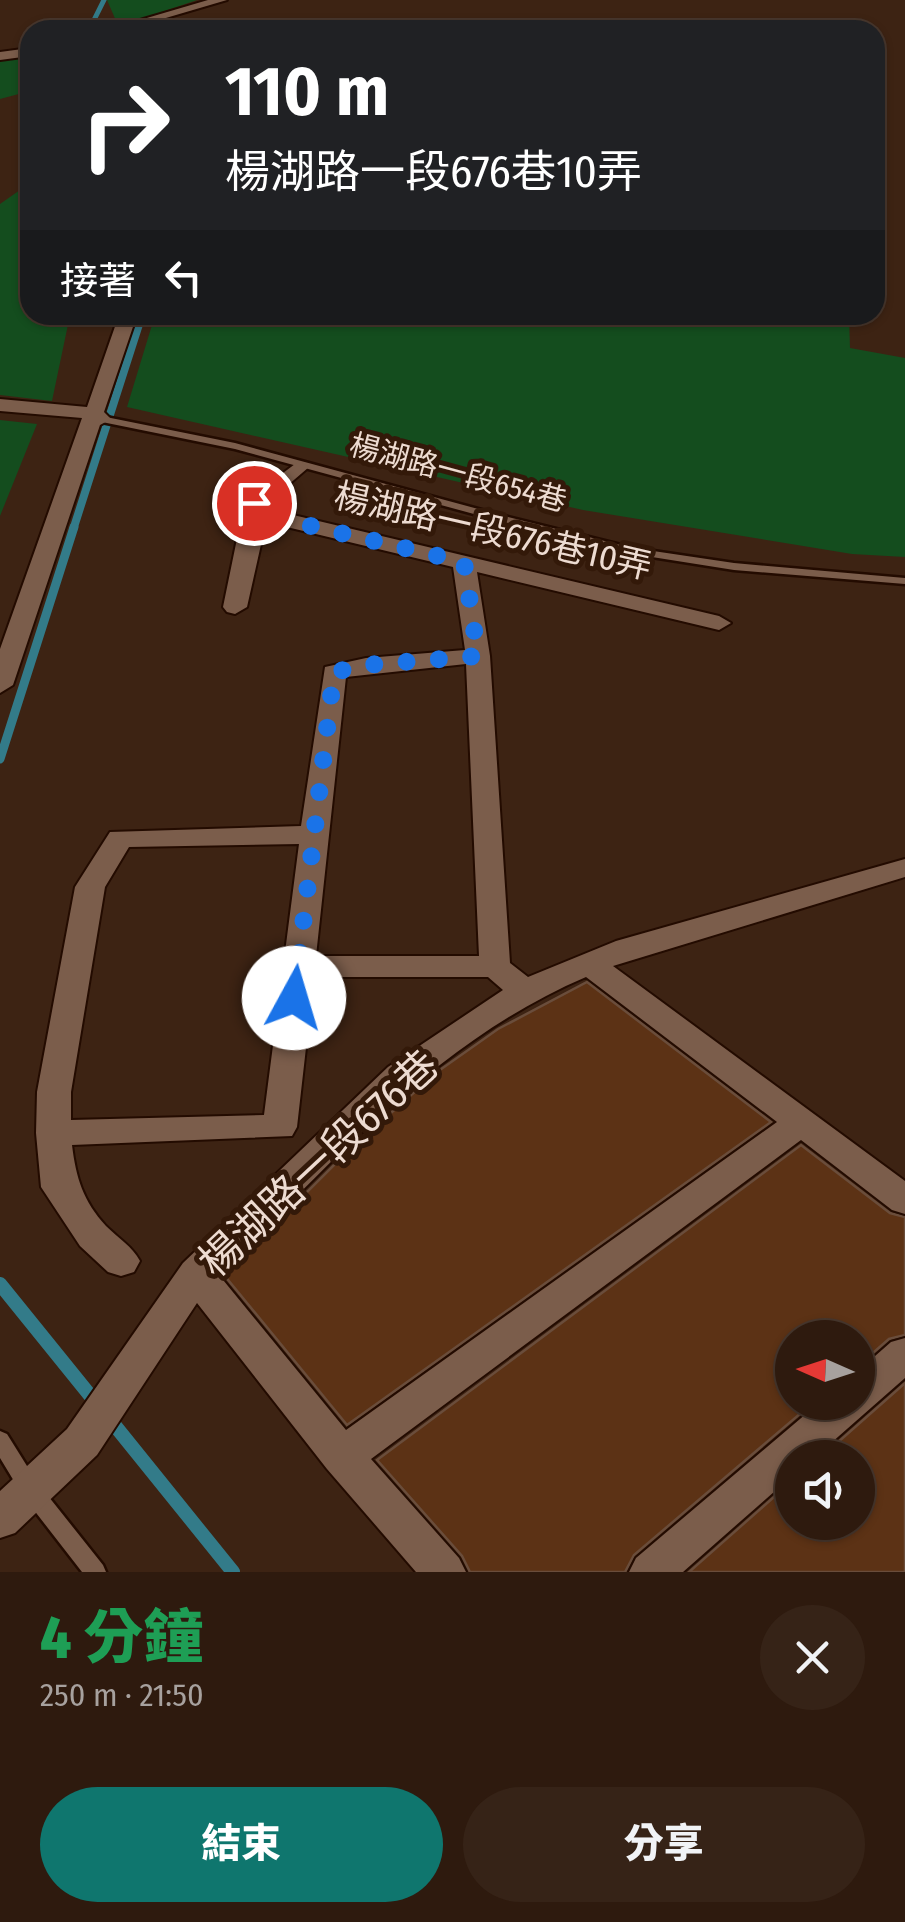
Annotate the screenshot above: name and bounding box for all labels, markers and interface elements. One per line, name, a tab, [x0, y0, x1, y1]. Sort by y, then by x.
text: 110 m	[225, 50, 389, 134]
icon: right	[60, 60, 190, 190]
text: 楊湖路一段676巷10弄	[225, 145, 642, 199]
icon: left	[156, 250, 211, 305]
text: 接著	[60, 258, 136, 304]
street label: 楊湖路一段654巷	[346, 427, 570, 519]
pin	[212, 461, 297, 546]
street label: 楊湖路一段676巷10弄	[330, 474, 656, 588]
icon: arrive	[227, 476, 282, 531]
position arrow	[242, 946, 346, 1050]
street label: 楊湖路一段676巷	[189, 1040, 449, 1287]
north arrow	[775, 1320, 875, 1420]
map controls	[775, 1320, 875, 1540]
button: sound	[775, 1440, 875, 1540]
text: 4 分鐘	[40, 1602, 203, 1674]
button: close	[760, 1605, 865, 1710]
text: 250 m · 21:50	[40, 1676, 204, 1714]
button: 結束	[40, 1787, 443, 1902]
button: 分享	[463, 1787, 865, 1902]

